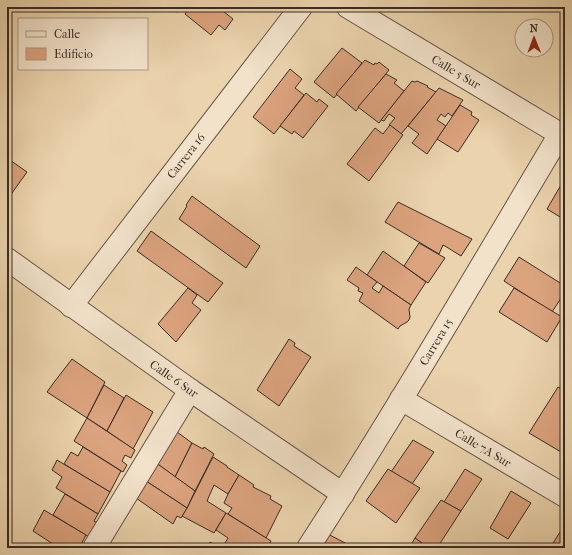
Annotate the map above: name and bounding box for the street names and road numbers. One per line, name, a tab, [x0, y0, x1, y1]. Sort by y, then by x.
street label: Calle 5 Sur	[429, 52, 484, 92]
street label: Carrera 16	[164, 130, 208, 181]
street label: Carrera 15	[417, 316, 455, 368]
street label: Calle 6 Sur	[147, 357, 202, 401]
street label: Calle 7A Sur	[452, 426, 514, 471]

